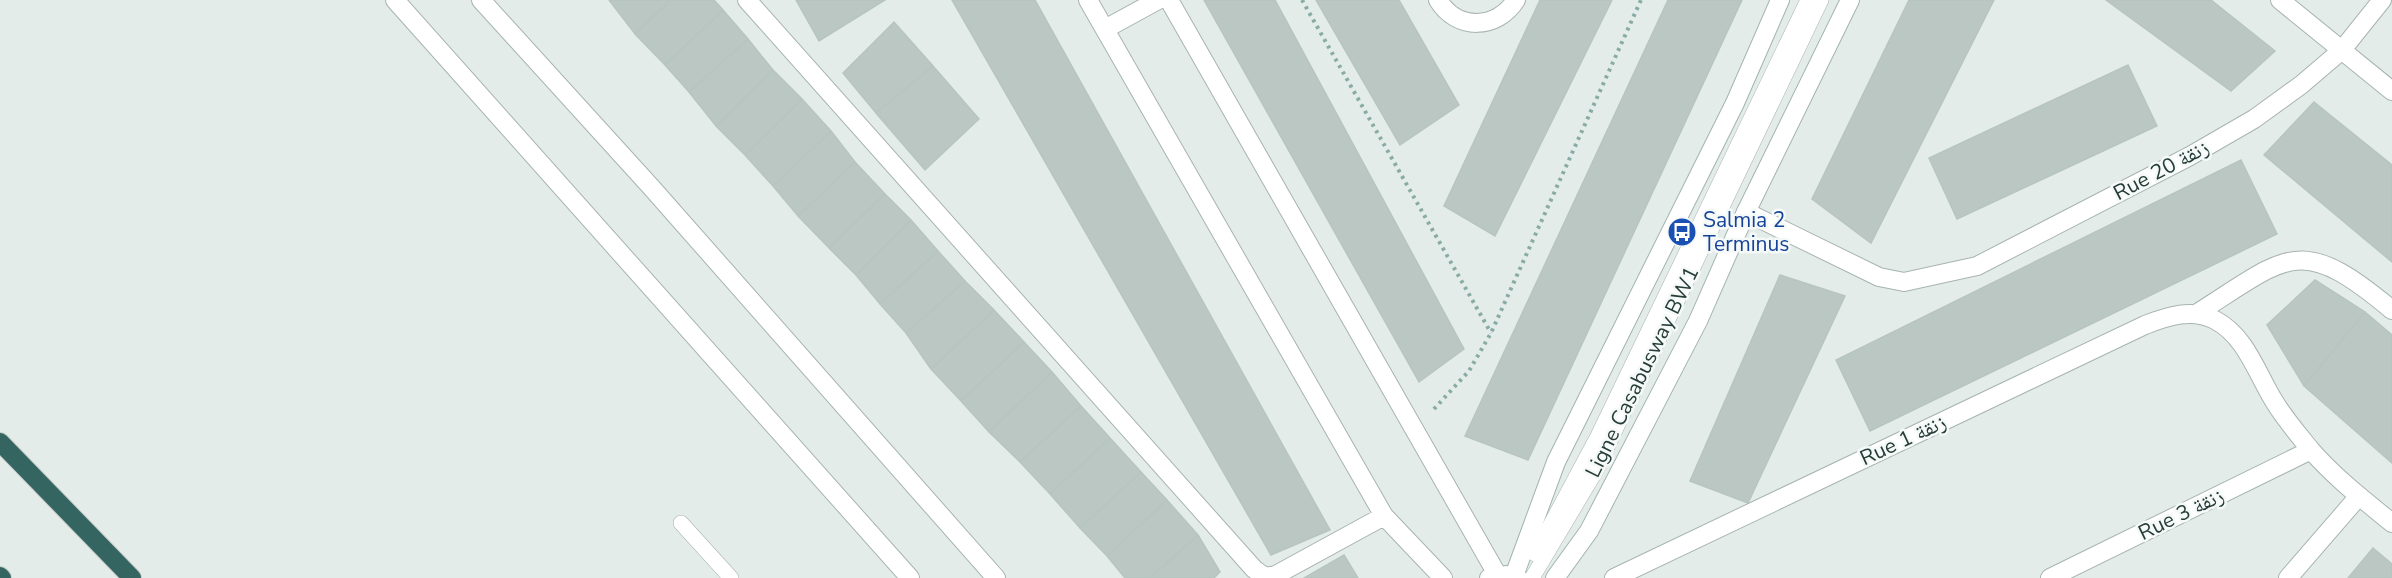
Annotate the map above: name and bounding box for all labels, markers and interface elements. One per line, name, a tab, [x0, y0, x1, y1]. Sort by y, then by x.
street label: Rue 20 زنقة	[2108, 133, 2214, 207]
place label: Salmia 2 Terminus	[1703, 206, 1789, 258]
bus stop icon: Salmia 2 Terminus	[1666, 216, 1698, 248]
street label: Ligne Casabusway BW1	[1579, 262, 1705, 482]
street label: Rue 1 زنقة	[1855, 408, 1951, 472]
street label: Rue 3 زنقة	[2134, 481, 2228, 547]

